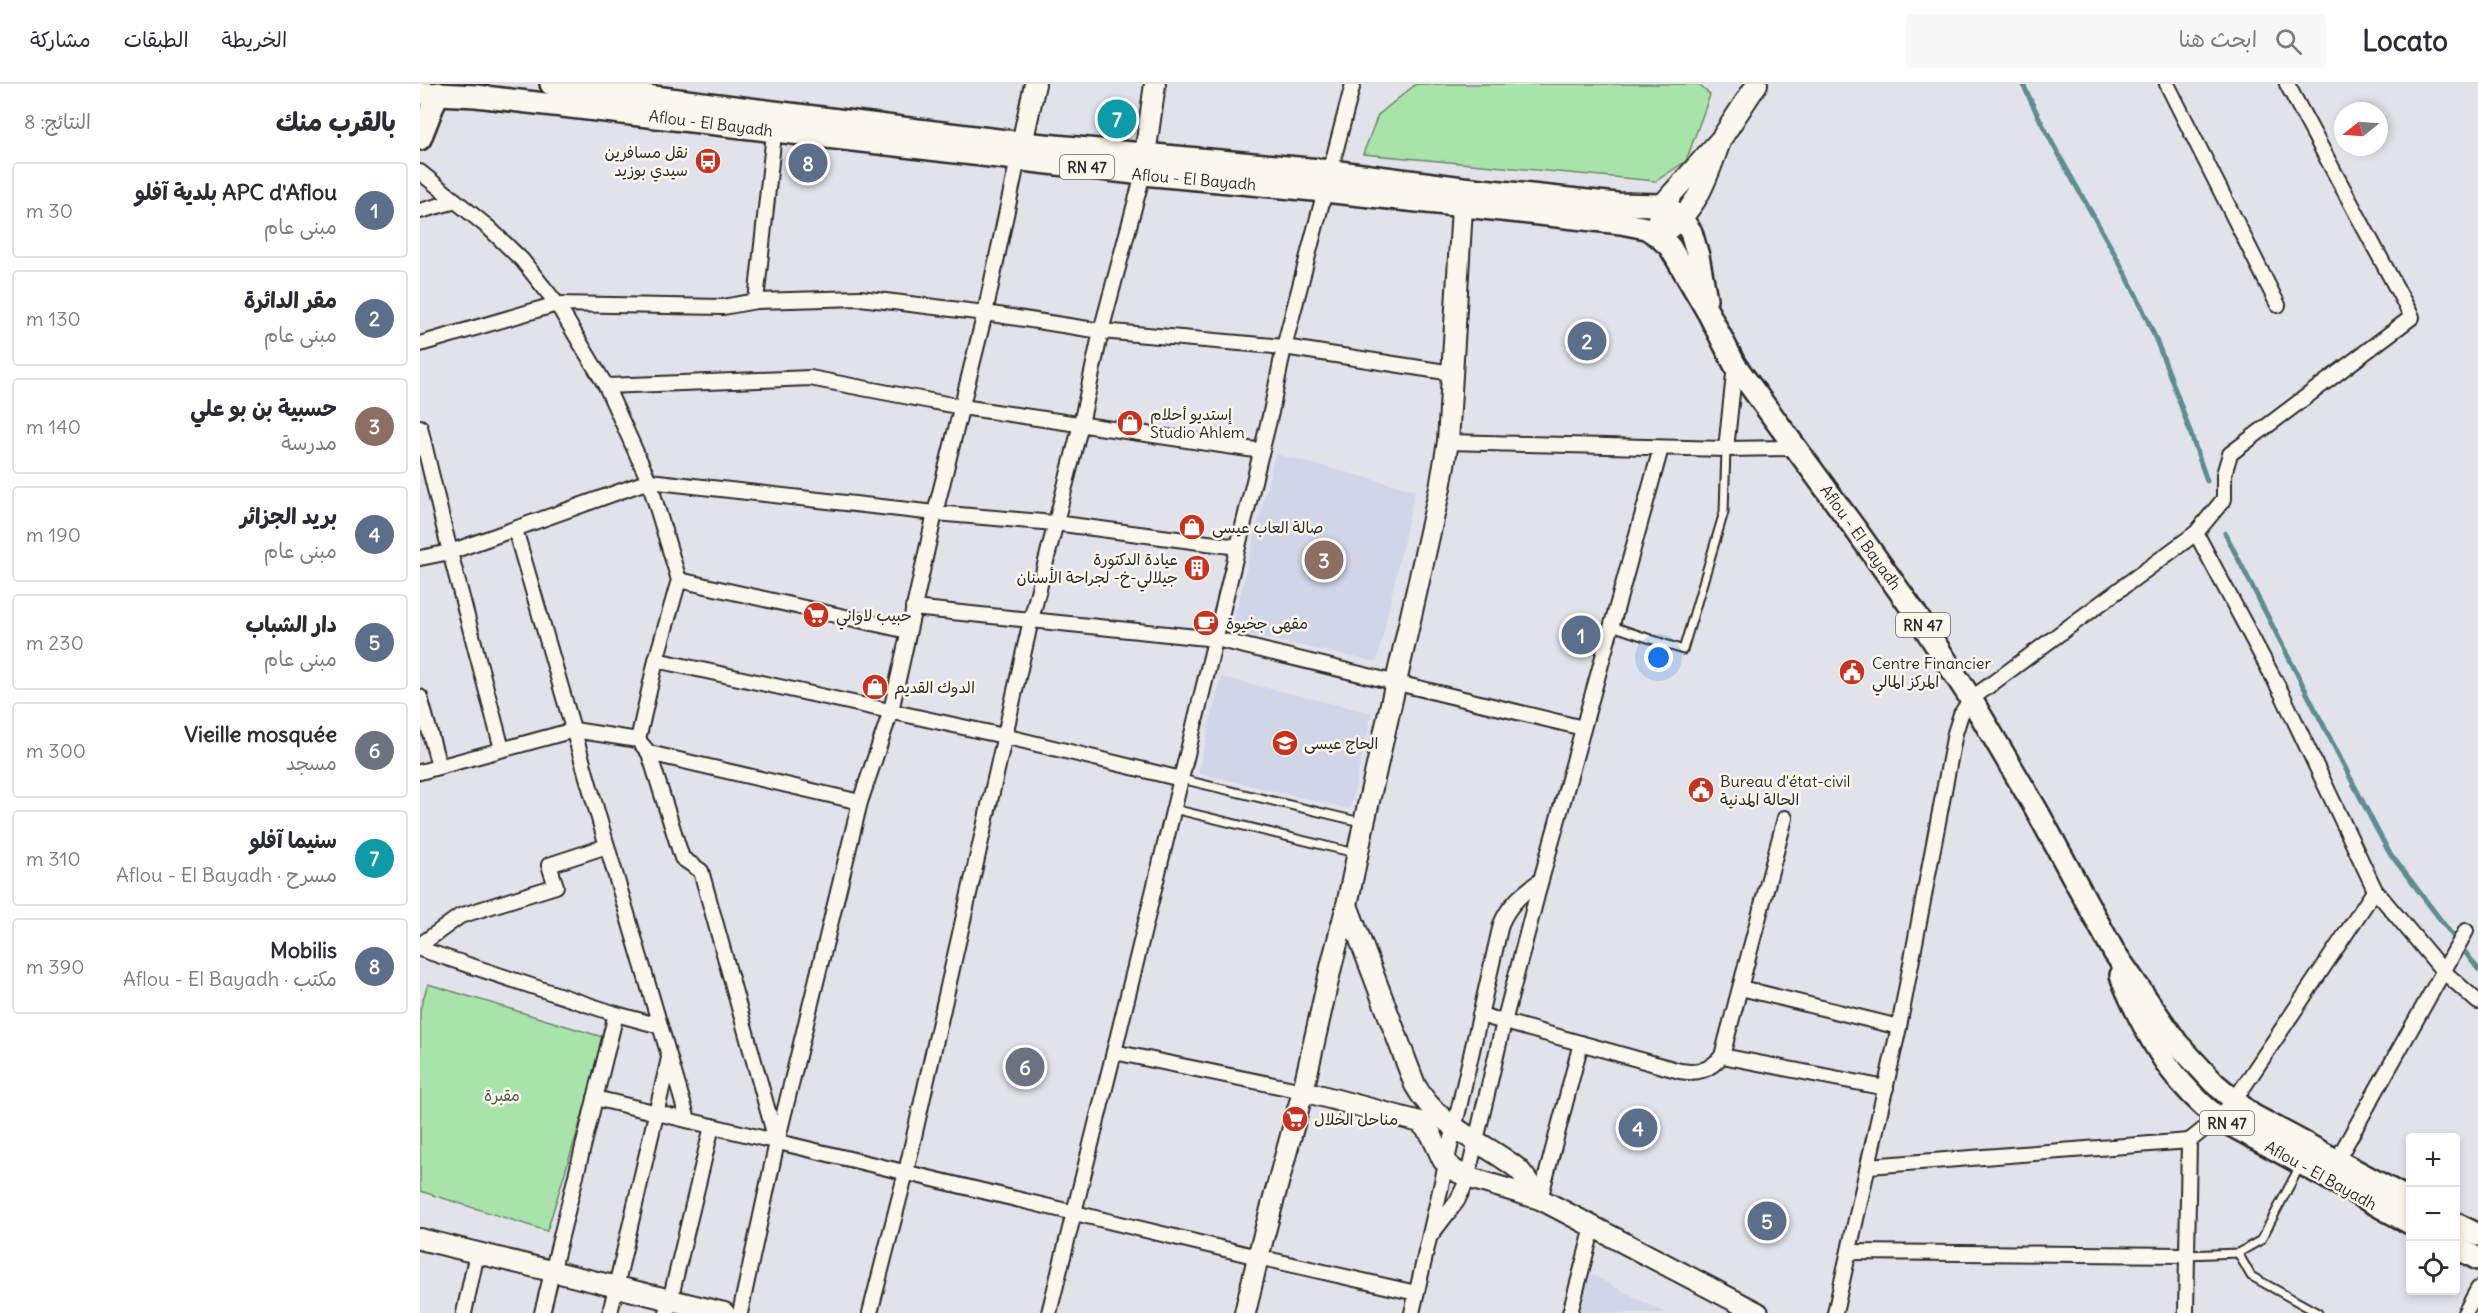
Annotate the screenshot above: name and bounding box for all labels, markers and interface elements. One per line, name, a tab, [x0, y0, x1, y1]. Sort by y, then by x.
search box	[1906, 14, 2326, 68]
text: Locato	[2362, 23, 2448, 59]
text: ابحث هنا	[2178, 25, 2257, 53]
icon: search	[2272, 25, 2305, 58]
text: مشاركة	[30, 26, 91, 53]
text: الطبقات	[124, 26, 189, 53]
text: الخريطة	[222, 26, 287, 53]
pin: 7	[1098, 96, 1136, 141]
north arrow	[2334, 102, 2388, 156]
text: بالقرب منك	[276, 105, 396, 138]
street label: Aflou - El Bayadh	[648, 105, 774, 141]
text: النتائج: 8	[24, 109, 91, 134]
pin: 8	[788, 140, 828, 185]
place label: نقل مسافرين سيدي بوزيد	[604, 142, 688, 182]
bus stop icon: نقل مسافرين سيدي بوزيد	[693, 146, 723, 176]
road number: RN 47	[1060, 155, 1114, 179]
street label: Aflou - El Bayadh	[1131, 164, 1257, 194]
text: APC d'Aflou بلدية آفلو	[135, 178, 337, 206]
text: 30 m	[26, 198, 73, 223]
text: 1	[371, 198, 378, 223]
text: مبنى عام	[264, 214, 337, 239]
text: مقر الدائرة	[244, 286, 337, 314]
text: 130 m	[26, 306, 81, 331]
text: 2	[369, 306, 380, 331]
pin: 2	[1568, 318, 1606, 364]
text: مبنى عام	[264, 322, 337, 347]
text: حسبية بن بو علي	[190, 394, 337, 422]
place label: إستديو أحلام Studio Ahlem	[1150, 404, 1245, 442]
shop icon: إستديو أحلام Studio Ahlem	[1115, 408, 1145, 438]
text: 140 m	[26, 414, 81, 439]
text: 3	[369, 414, 380, 439]
text: مدرسة	[281, 430, 337, 455]
street label: Aflou - El Bayadh	[1816, 481, 1906, 593]
text: بريد الجزائر	[240, 502, 337, 530]
shop icon: صالة العاب عيسى	[1177, 512, 1207, 542]
place label: صالة العاب عيسى	[1212, 517, 1323, 538]
text: 190 m	[26, 522, 81, 547]
text: 4	[369, 522, 380, 547]
text: مبنى عام	[264, 538, 337, 563]
pin: 3	[1304, 538, 1344, 582]
place label: عيادة الدكتورة جيلالي-خ- لجراحة الأسنان	[1017, 549, 1178, 592]
building icon: عيادة الدكتورة جيلالي-خ- لجراحة الأسنان	[1182, 553, 1212, 583]
supermarket icon: حبيب لاواني	[801, 600, 831, 630]
place label: حبيب لاواني	[836, 605, 912, 630]
cafe icon: مقهى جخيوة	[1191, 608, 1221, 638]
text: دار الشباب	[245, 610, 337, 638]
pin: 1	[1562, 612, 1600, 658]
place label: مقهى جخيوة	[1226, 613, 1308, 634]
road number: RN 47	[1896, 613, 1950, 637]
text: 230 m	[26, 630, 84, 655]
text: 5	[369, 630, 380, 655]
your location	[1644, 643, 1673, 672]
text: مبنى عام	[264, 646, 337, 671]
place label: Centre Financier المركز المالي	[1872, 653, 1991, 696]
public building icon: Centre Financier المركز المالي	[1837, 657, 1867, 687]
shop icon: الدوك القديم	[860, 672, 890, 702]
place label: الدوك القديم	[894, 677, 975, 700]
text: Vieille mosquée	[184, 720, 337, 748]
school or university icon: الحاج عيسى	[1270, 728, 1300, 758]
place label: الحاج عيسى	[1304, 733, 1378, 754]
text: 300 m	[26, 738, 86, 763]
text: 6	[369, 738, 380, 763]
text: مسجد	[286, 750, 337, 775]
place label: Bureau d'état-civil الحالة المدنية	[1720, 771, 1850, 809]
public building icon: Bureau d'état-civil الحالة المدنية	[1686, 775, 1716, 805]
text: سنيما آفلو	[250, 826, 337, 854]
text: 310 m	[26, 846, 81, 871]
text: 7	[370, 846, 379, 871]
text: مسرح · Aflou - El Bayadh	[116, 862, 337, 887]
text: Mobilis	[270, 936, 337, 964]
text: 390 m	[26, 954, 84, 979]
text: 8	[369, 954, 380, 979]
text: مكتب · Aflou - El Bayadh	[123, 966, 337, 991]
pin: 6	[1006, 1044, 1044, 1090]
park label: مقبرة	[484, 1085, 520, 1105]
supermarket icon: مناحل الخلال	[1280, 1104, 1310, 1134]
pin: 4	[1618, 1106, 1658, 1150]
place label: مناحل الخلال	[1314, 1109, 1398, 1129]
road number: RN 47	[2200, 1111, 2254, 1135]
map controls	[2406, 1133, 2460, 1295]
button: +	[2406, 1133, 2460, 1187]
street label: Aflou - El Bayadh	[2262, 1136, 2380, 1214]
button: −	[2406, 1187, 2460, 1241]
pin: 5	[1748, 1198, 1786, 1244]
button: locate	[2406, 1241, 2460, 1295]

